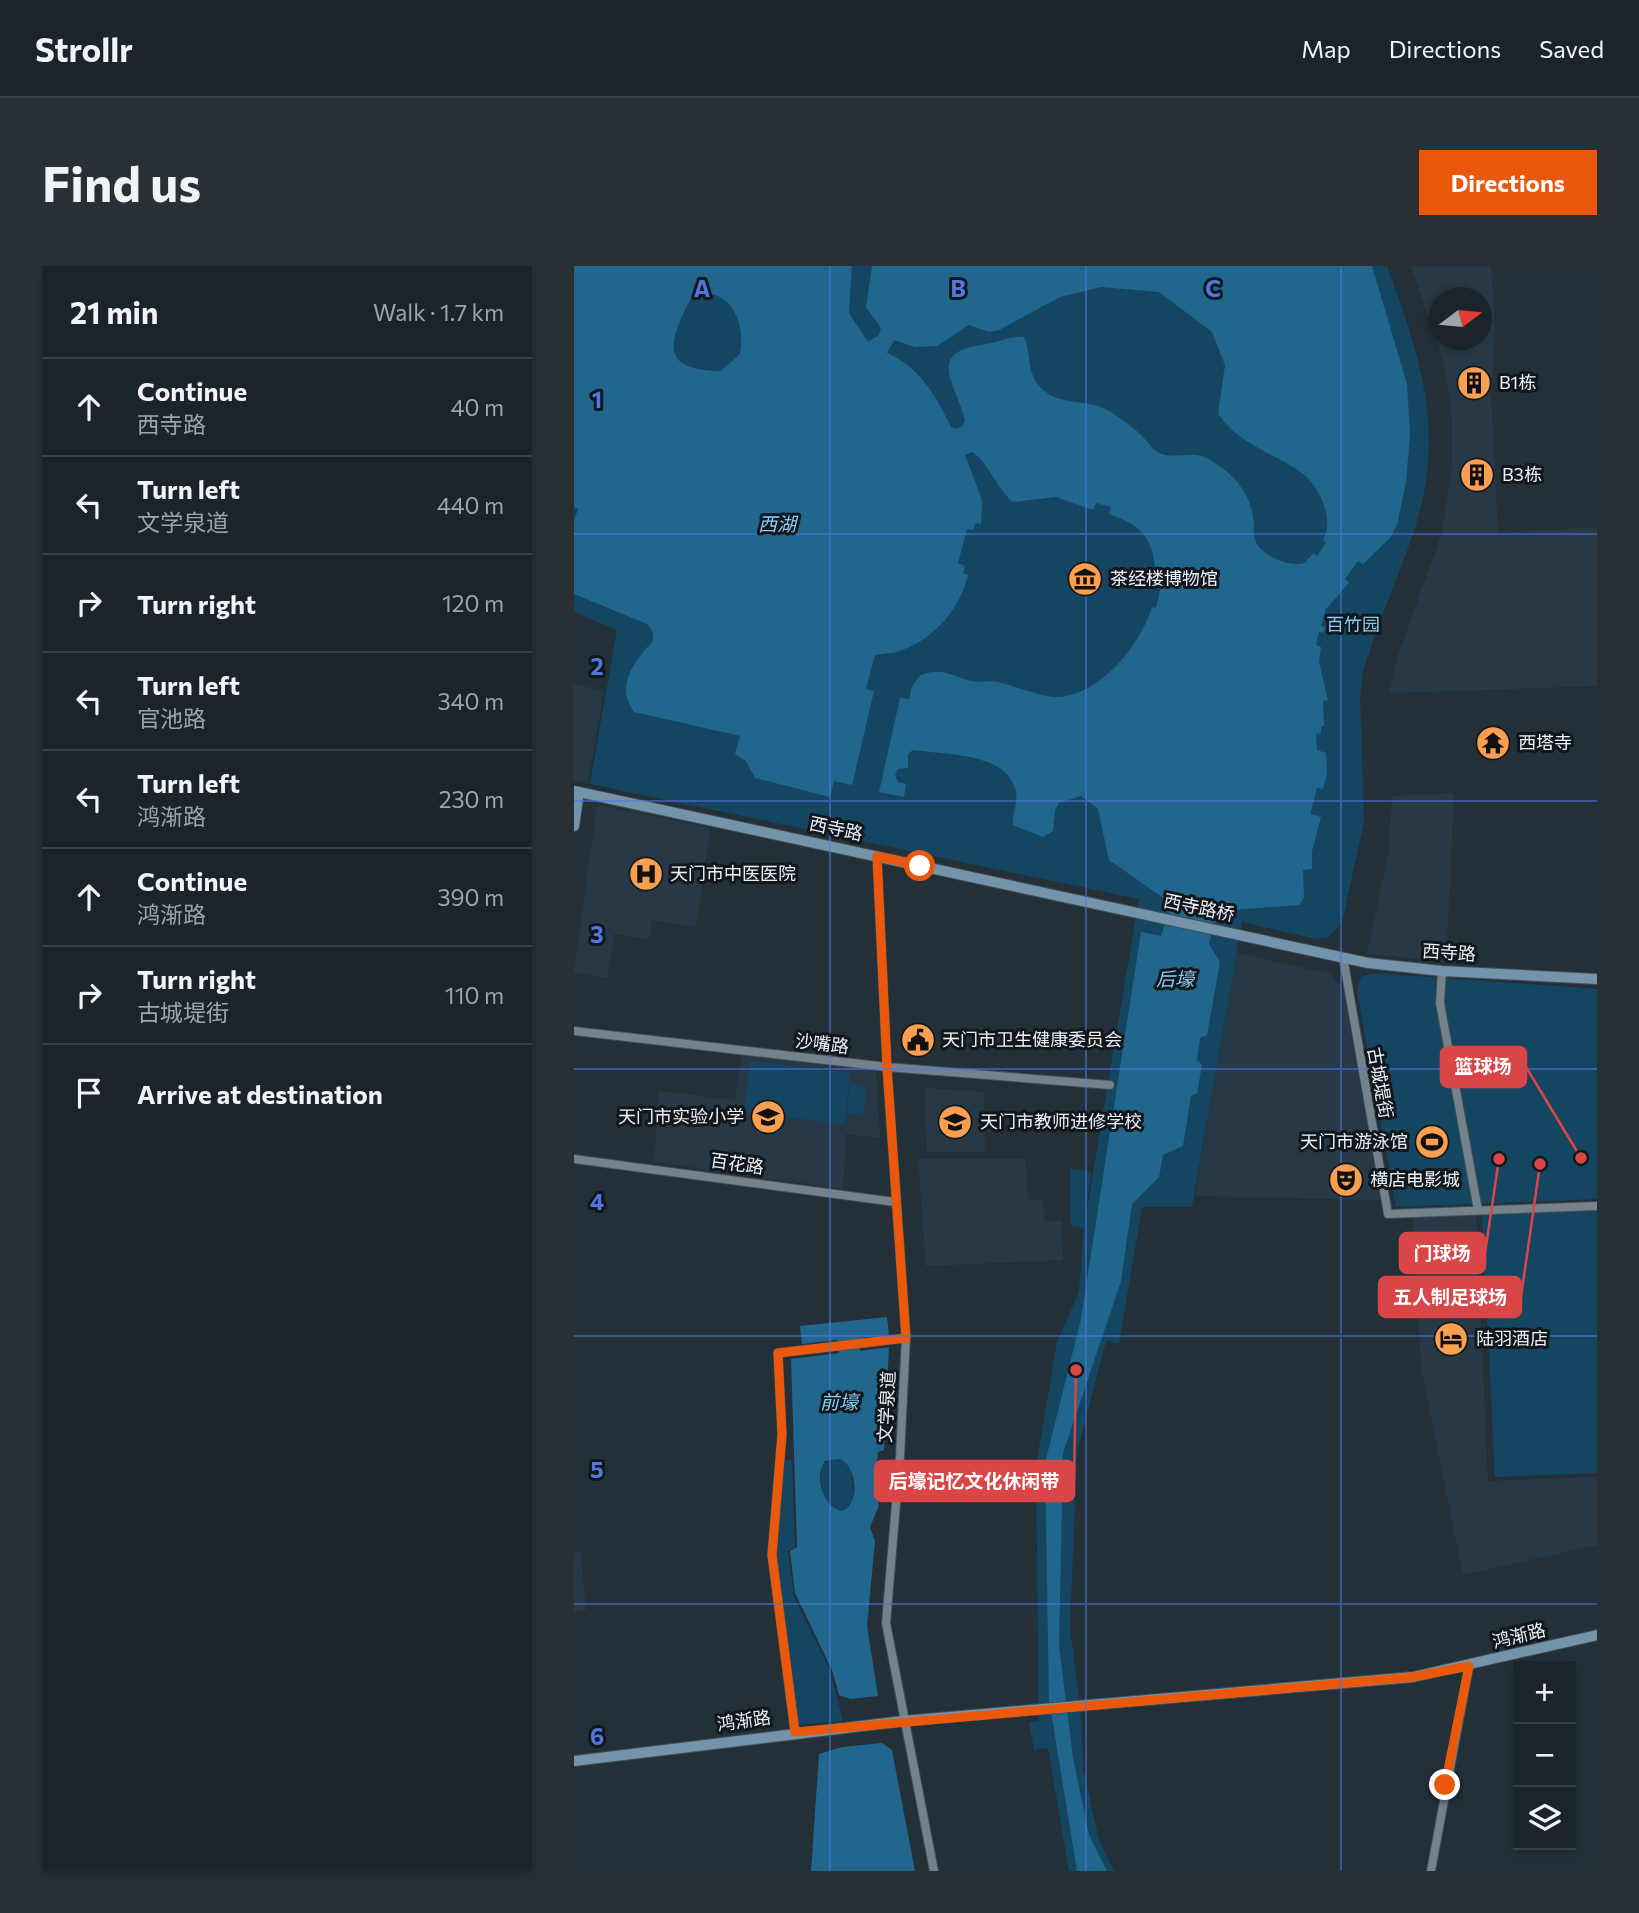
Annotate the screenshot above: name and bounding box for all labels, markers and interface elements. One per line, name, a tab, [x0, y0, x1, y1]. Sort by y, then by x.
text: Strollr	[35, 28, 133, 69]
text: Map	[1301, 34, 1351, 63]
text: Directions	[1389, 34, 1501, 63]
text: Saved	[1539, 34, 1604, 63]
button: Directions	[1419, 150, 1597, 215]
text: Find us	[42, 152, 201, 212]
text: A	[694, 274, 711, 302]
text: B	[950, 274, 966, 302]
text: C	[1205, 274, 1221, 302]
north arrow	[1429, 287, 1492, 350]
text: 21 min	[70, 293, 158, 330]
text: Walk · 1.7 km	[373, 298, 504, 326]
building icon: B1栋	[1455, 364, 1493, 402]
place label: B1栋	[1499, 371, 1536, 393]
text: Continue	[137, 375, 247, 406]
text: 1	[592, 385, 602, 413]
icon: ahead	[70, 388, 108, 426]
text: 40 m	[451, 393, 504, 421]
text: 西寺路	[137, 410, 206, 438]
building icon: B3栋	[1458, 456, 1496, 494]
place label: B3栋	[1502, 463, 1542, 485]
text: Turn left	[137, 473, 240, 504]
icon: left	[70, 486, 108, 524]
text: 440 m	[437, 491, 504, 519]
text: 文学泉道	[137, 508, 229, 536]
water label: 西湖	[758, 512, 799, 535]
museum icon: 茶经楼博物馆	[1066, 560, 1104, 598]
place label: 茶经楼博物馆	[1110, 567, 1218, 589]
icon: right	[70, 584, 108, 622]
text: Turn right	[137, 588, 256, 619]
text: 120 m	[442, 589, 504, 617]
park label: 百竹园	[1326, 613, 1380, 635]
text: 2	[590, 652, 604, 680]
text: Turn left	[137, 669, 240, 700]
icon: left	[70, 682, 108, 720]
text: 340 m	[438, 687, 504, 715]
text: 官池路	[137, 704, 206, 732]
temple icon: 西塔寺	[1474, 724, 1512, 762]
place label: 西塔寺	[1518, 731, 1572, 753]
text: Turn left	[137, 767, 240, 798]
icon: left	[70, 780, 108, 818]
text: 230 m	[439, 785, 504, 813]
text: 鸿渐路	[137, 802, 206, 830]
street label: 西寺路	[808, 812, 865, 844]
route start	[904, 850, 935, 881]
hospital icon: 天门市中医医院	[627, 855, 665, 893]
place label: 天门市中医医院	[670, 862, 796, 884]
text: Continue	[137, 865, 247, 896]
icon: ahead	[70, 878, 108, 916]
text: 390 m	[437, 883, 504, 911]
street label: 西寺路桥	[1162, 889, 1237, 925]
text: 鸿渐路	[137, 900, 206, 928]
text: 3	[590, 920, 604, 948]
street label: 西寺路	[1421, 939, 1477, 965]
text: Turn right	[137, 963, 256, 994]
water label: 后壕	[1156, 967, 1197, 990]
icon: right	[70, 976, 108, 1014]
text: 110 m	[445, 981, 504, 1009]
text: 古城堤街	[137, 998, 229, 1026]
public building icon: 天门市卫生健康委员会	[899, 1021, 937, 1059]
place label: 天门市卫生健康委员会	[942, 1028, 1122, 1050]
street label: 沙嘴路	[794, 1029, 850, 1057]
street label: 古城堤街	[1364, 1045, 1398, 1120]
callout: 篮球场	[1441, 1047, 1526, 1087]
text: 篮球场	[1454, 1054, 1512, 1077]
icon: arrive	[70, 1074, 108, 1112]
text: Arrive at destination	[137, 1078, 383, 1109]
school or university icon: 天门市实验小学	[749, 1098, 787, 1136]
school or university icon: 天门市教师进修学校	[936, 1103, 974, 1141]
place label: 天门市实验小学	[618, 1105, 744, 1127]
place label: 天门市教师进修学校	[980, 1110, 1142, 1132]
sports icon: 天门市游泳馆	[1413, 1123, 1451, 1161]
place label: 天门市游泳馆	[1300, 1130, 1408, 1152]
street label: 百花路	[709, 1148, 765, 1178]
theatre icon: 横店电影城	[1327, 1161, 1365, 1199]
place label: 横店电影城	[1370, 1168, 1460, 1190]
text: 4	[590, 1187, 604, 1215]
callout: 门球场	[1400, 1233, 1485, 1273]
text: 门球场	[1413, 1241, 1471, 1264]
callout: 五人制足球场	[1379, 1277, 1521, 1317]
text: 五人制足球场	[1393, 1285, 1507, 1308]
hotel icon: 陆羽酒店	[1432, 1320, 1470, 1358]
place label: 陆羽酒店	[1476, 1327, 1548, 1349]
street label: 文学泉道	[873, 1370, 899, 1443]
water label: 前壕	[820, 1390, 861, 1413]
text: 5	[590, 1455, 604, 1483]
callout: 后壕记忆文化休闲带	[875, 1461, 1074, 1501]
text: 后壕记忆文化休闲带	[888, 1469, 1060, 1492]
street label: 鸿渐路	[1490, 1618, 1548, 1652]
map controls	[1513, 1661, 1576, 1850]
button: +	[1513, 1661, 1576, 1724]
street label: 鸿渐路	[716, 1705, 772, 1735]
text: 6	[590, 1722, 604, 1750]
button: −	[1513, 1724, 1576, 1787]
route end	[1429, 1769, 1460, 1800]
button: layers	[1513, 1787, 1576, 1850]

